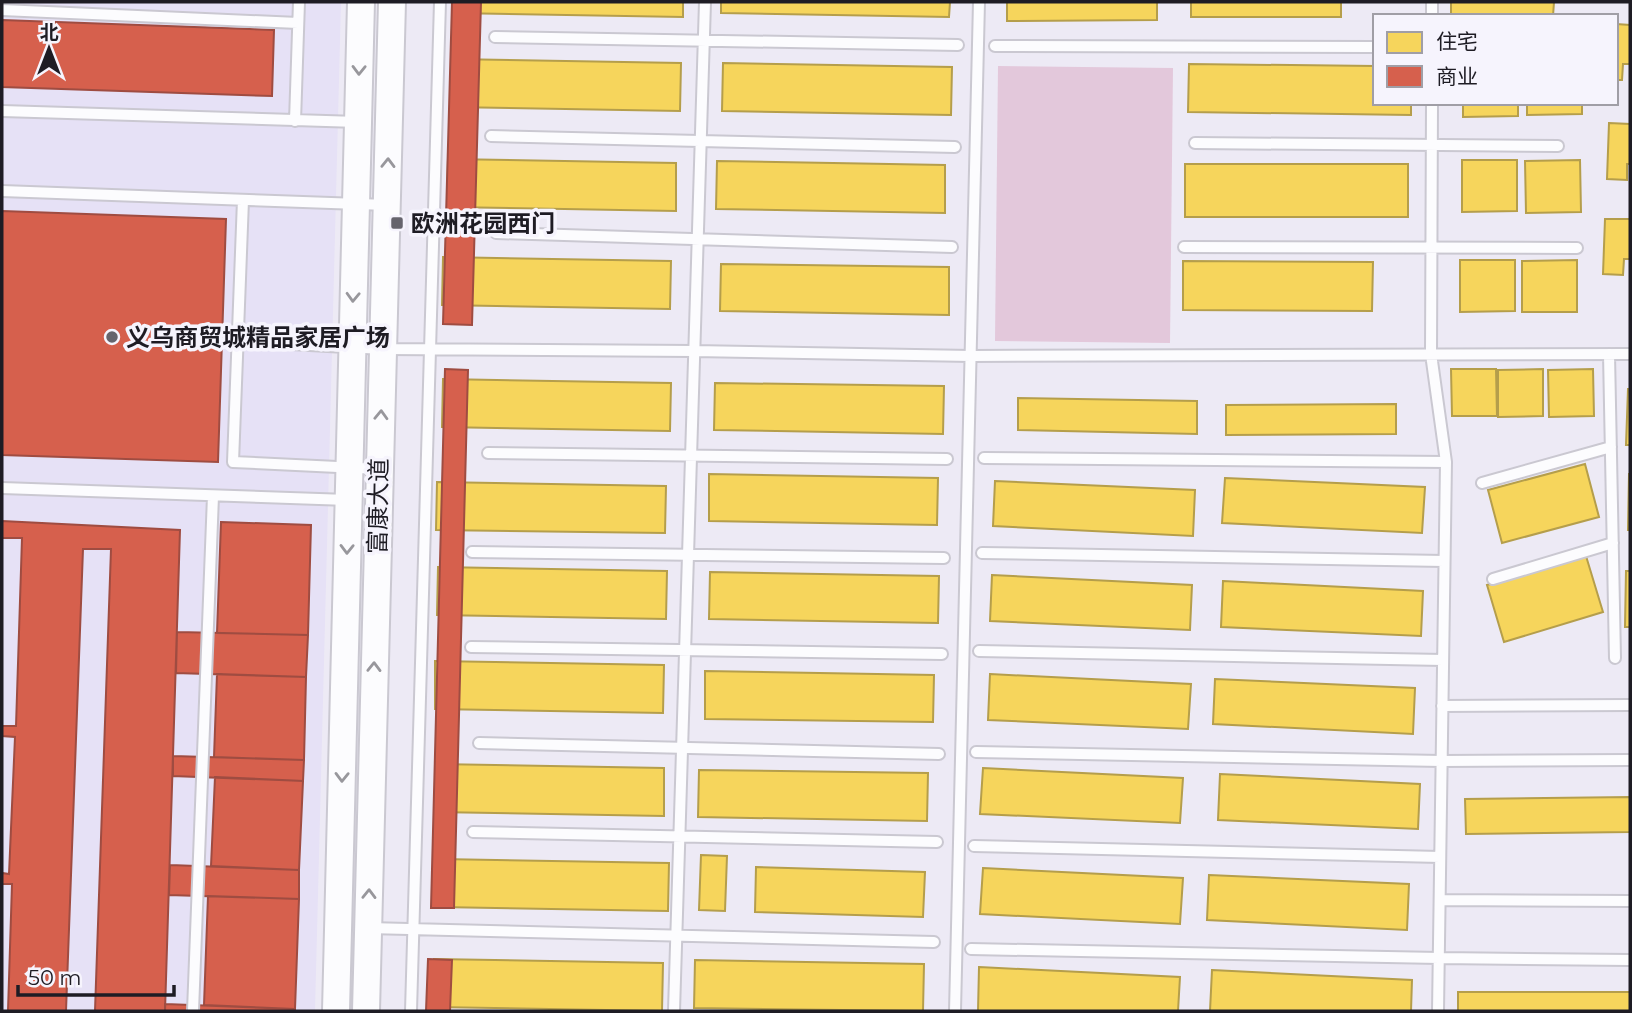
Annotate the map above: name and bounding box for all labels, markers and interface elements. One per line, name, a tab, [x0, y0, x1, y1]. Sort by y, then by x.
north arrow	[14, 14, 84, 84]
legend	[1373, 14, 1618, 105]
text: 北	[39, 21, 59, 44]
text: 住宅	[1436, 29, 1478, 54]
text: 商业	[1436, 64, 1478, 89]
one-way arrow	[351, 65, 367, 76]
one-way arrow	[380, 157, 396, 168]
place label: 欧洲花园西门	[411, 209, 555, 238]
marker: 欧洲花园西门	[389, 215, 405, 231]
one-way arrow	[345, 293, 361, 303]
place label: 义乌商贸城精品家居广场	[126, 323, 390, 352]
marker: 义乌商贸城精品家居广场	[104, 329, 120, 345]
one-way arrow	[373, 409, 388, 420]
street label: 富康大道	[363, 458, 393, 554]
one-way arrow	[339, 545, 355, 555]
one-way arrow	[366, 661, 382, 671]
one-way arrow	[334, 772, 349, 783]
one-way arrow	[361, 888, 376, 899]
scale bar	[18, 954, 173, 998]
text: 50 m	[28, 965, 82, 990]

